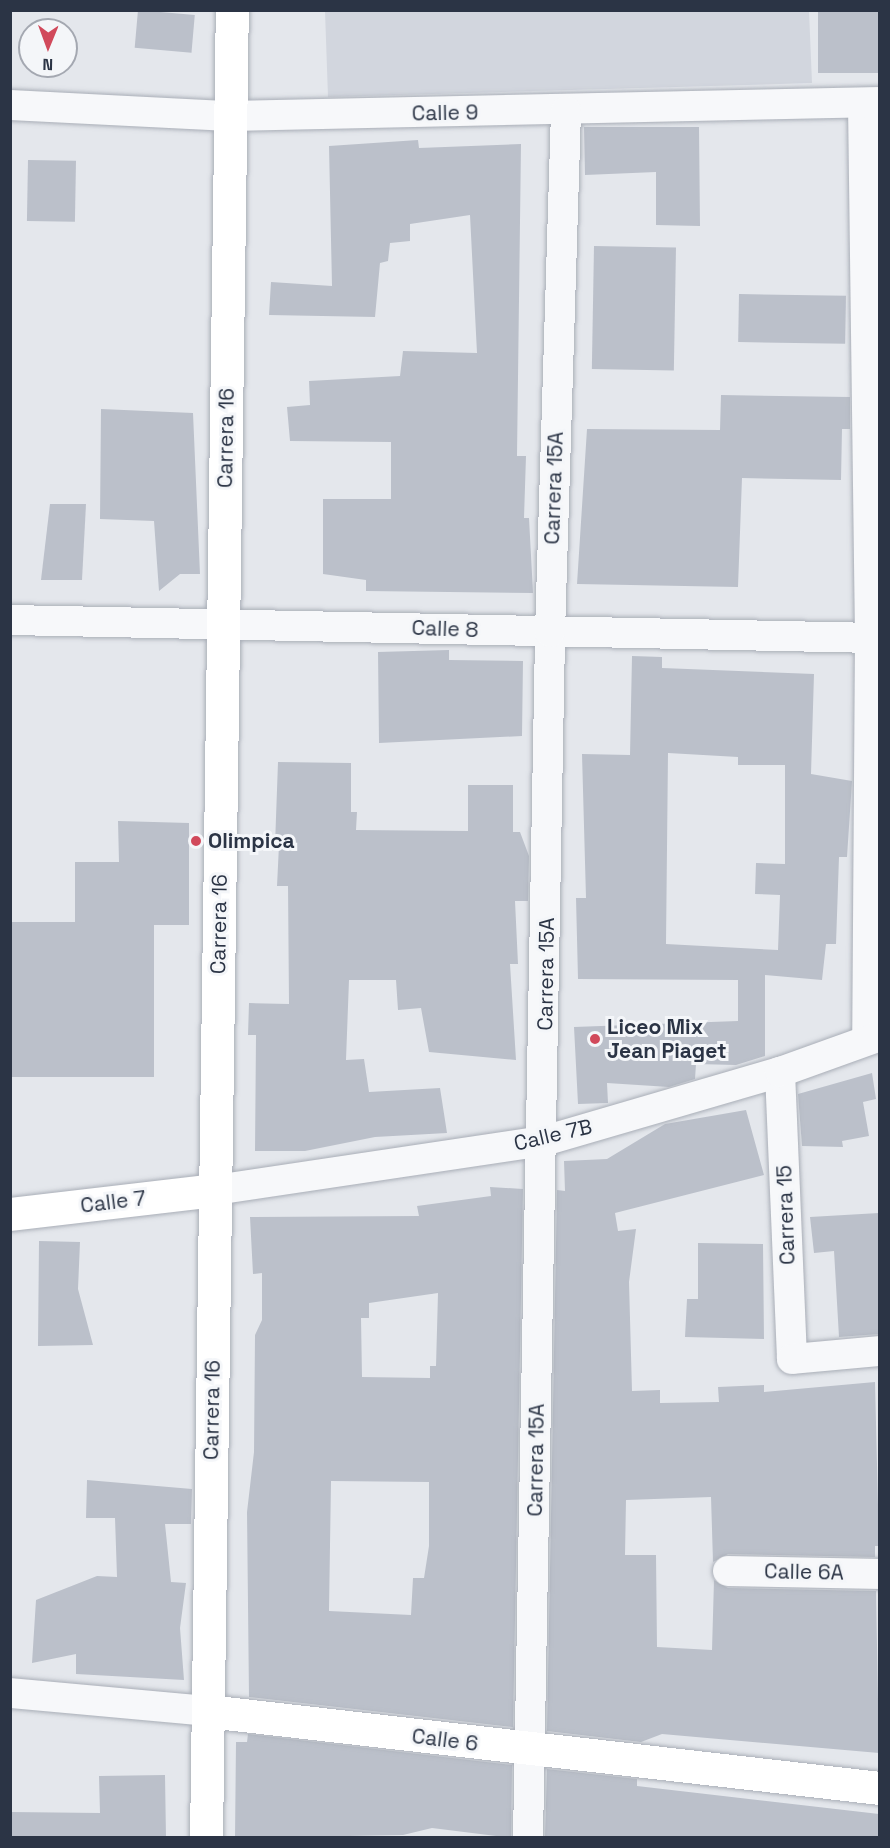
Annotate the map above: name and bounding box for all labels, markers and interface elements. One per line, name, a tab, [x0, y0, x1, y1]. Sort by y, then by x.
north arrow	[18, 18, 78, 78]
text: N	[42, 54, 53, 75]
street label: Calle 9	[412, 100, 478, 126]
street label: Carrera 16	[213, 388, 239, 488]
street label: Carrera 15A	[539, 431, 569, 545]
street label: Calle 8	[411, 615, 479, 643]
place label: Olimpica	[208, 828, 295, 854]
marker: Olimpica	[189, 834, 203, 848]
street label: Carrera 16	[206, 874, 232, 974]
street label: Carrera 15A	[532, 917, 560, 1031]
place label: Liceo Mix Jean Piaget	[607, 1014, 726, 1064]
marker: Liceo Mix Jean Piaget	[588, 1032, 602, 1046]
street label: Calle 7B	[511, 1114, 595, 1156]
street label: Carrera 15	[772, 1165, 800, 1265]
street label: Calle 7	[79, 1186, 147, 1218]
street label: Carrera 16	[199, 1360, 225, 1460]
street label: Carrera 15A	[522, 1403, 550, 1517]
street label: Calle 6A	[764, 1559, 844, 1585]
street label: Calle 6	[410, 1723, 480, 1757]

